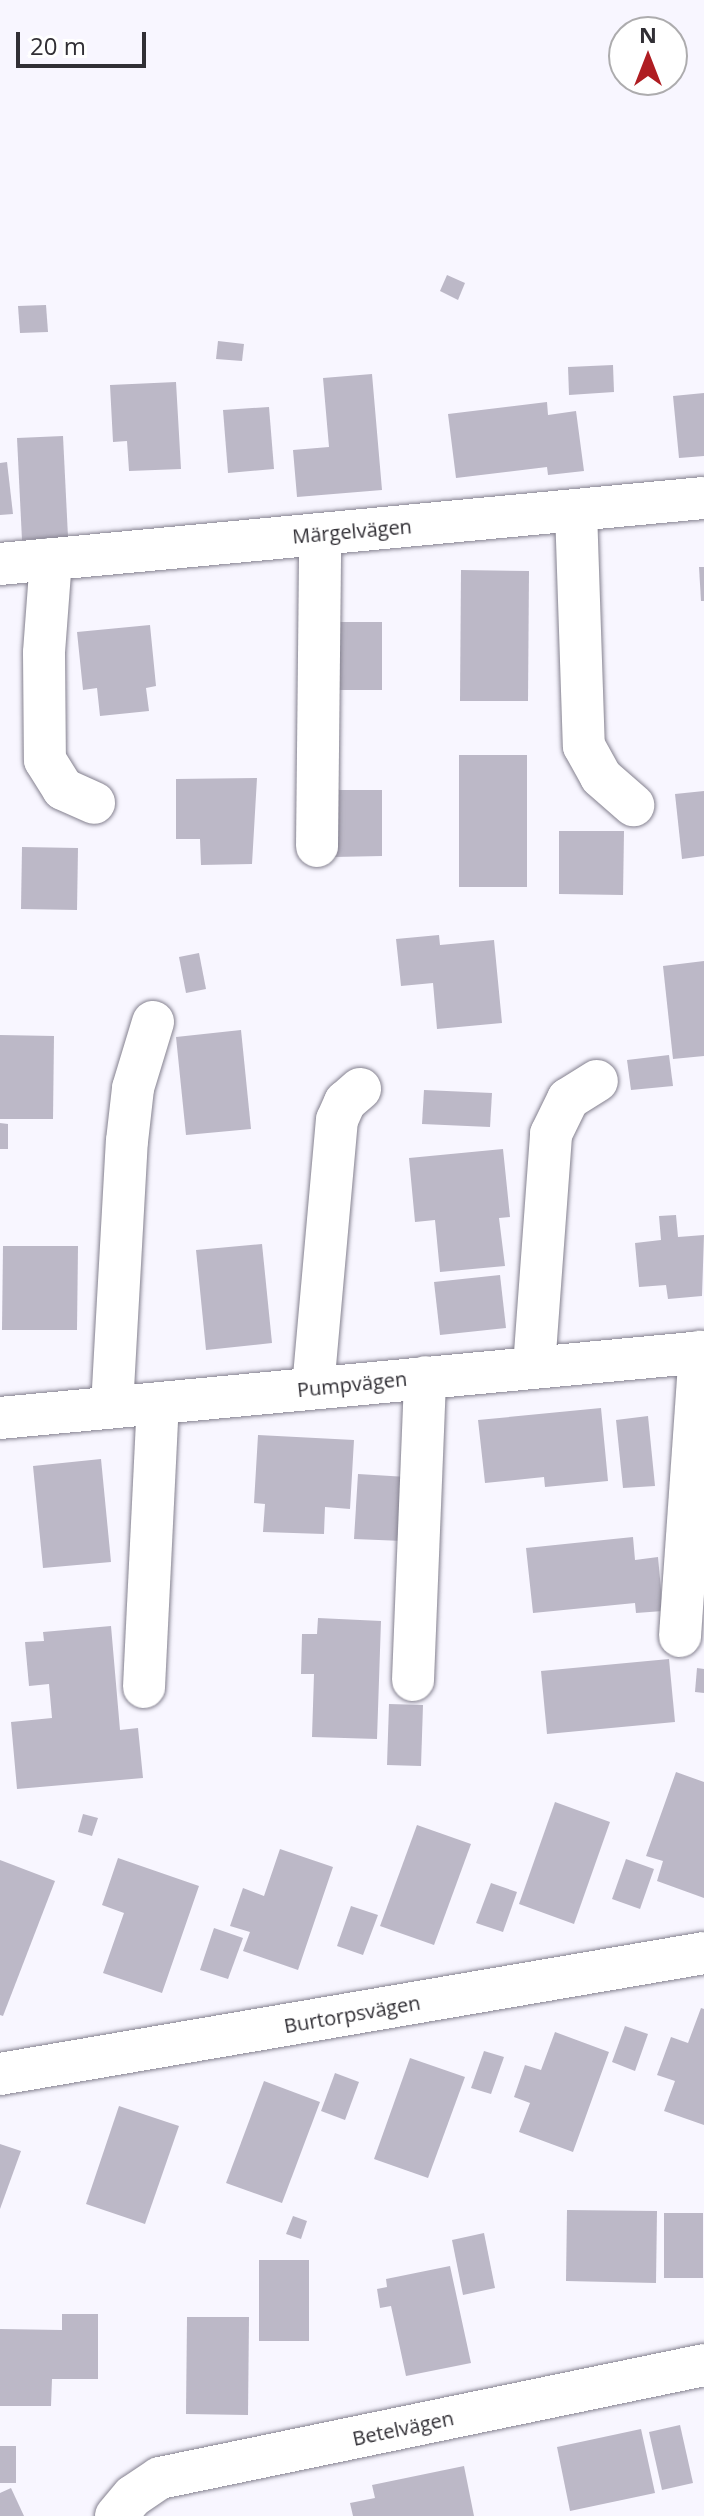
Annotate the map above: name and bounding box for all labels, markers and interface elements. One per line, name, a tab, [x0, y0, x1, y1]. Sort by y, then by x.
scale bar	[20, 16, 150, 66]
north arrow	[608, 16, 688, 96]
text: N	[639, 19, 657, 49]
text: 20 m	[30, 29, 86, 62]
street label: Märgelvägen	[291, 514, 413, 548]
street label: Pumpvägen	[296, 1366, 408, 1402]
street label: Burtorpsvägen	[282, 1990, 422, 2038]
street label: Betelvägen	[350, 2406, 456, 2450]

